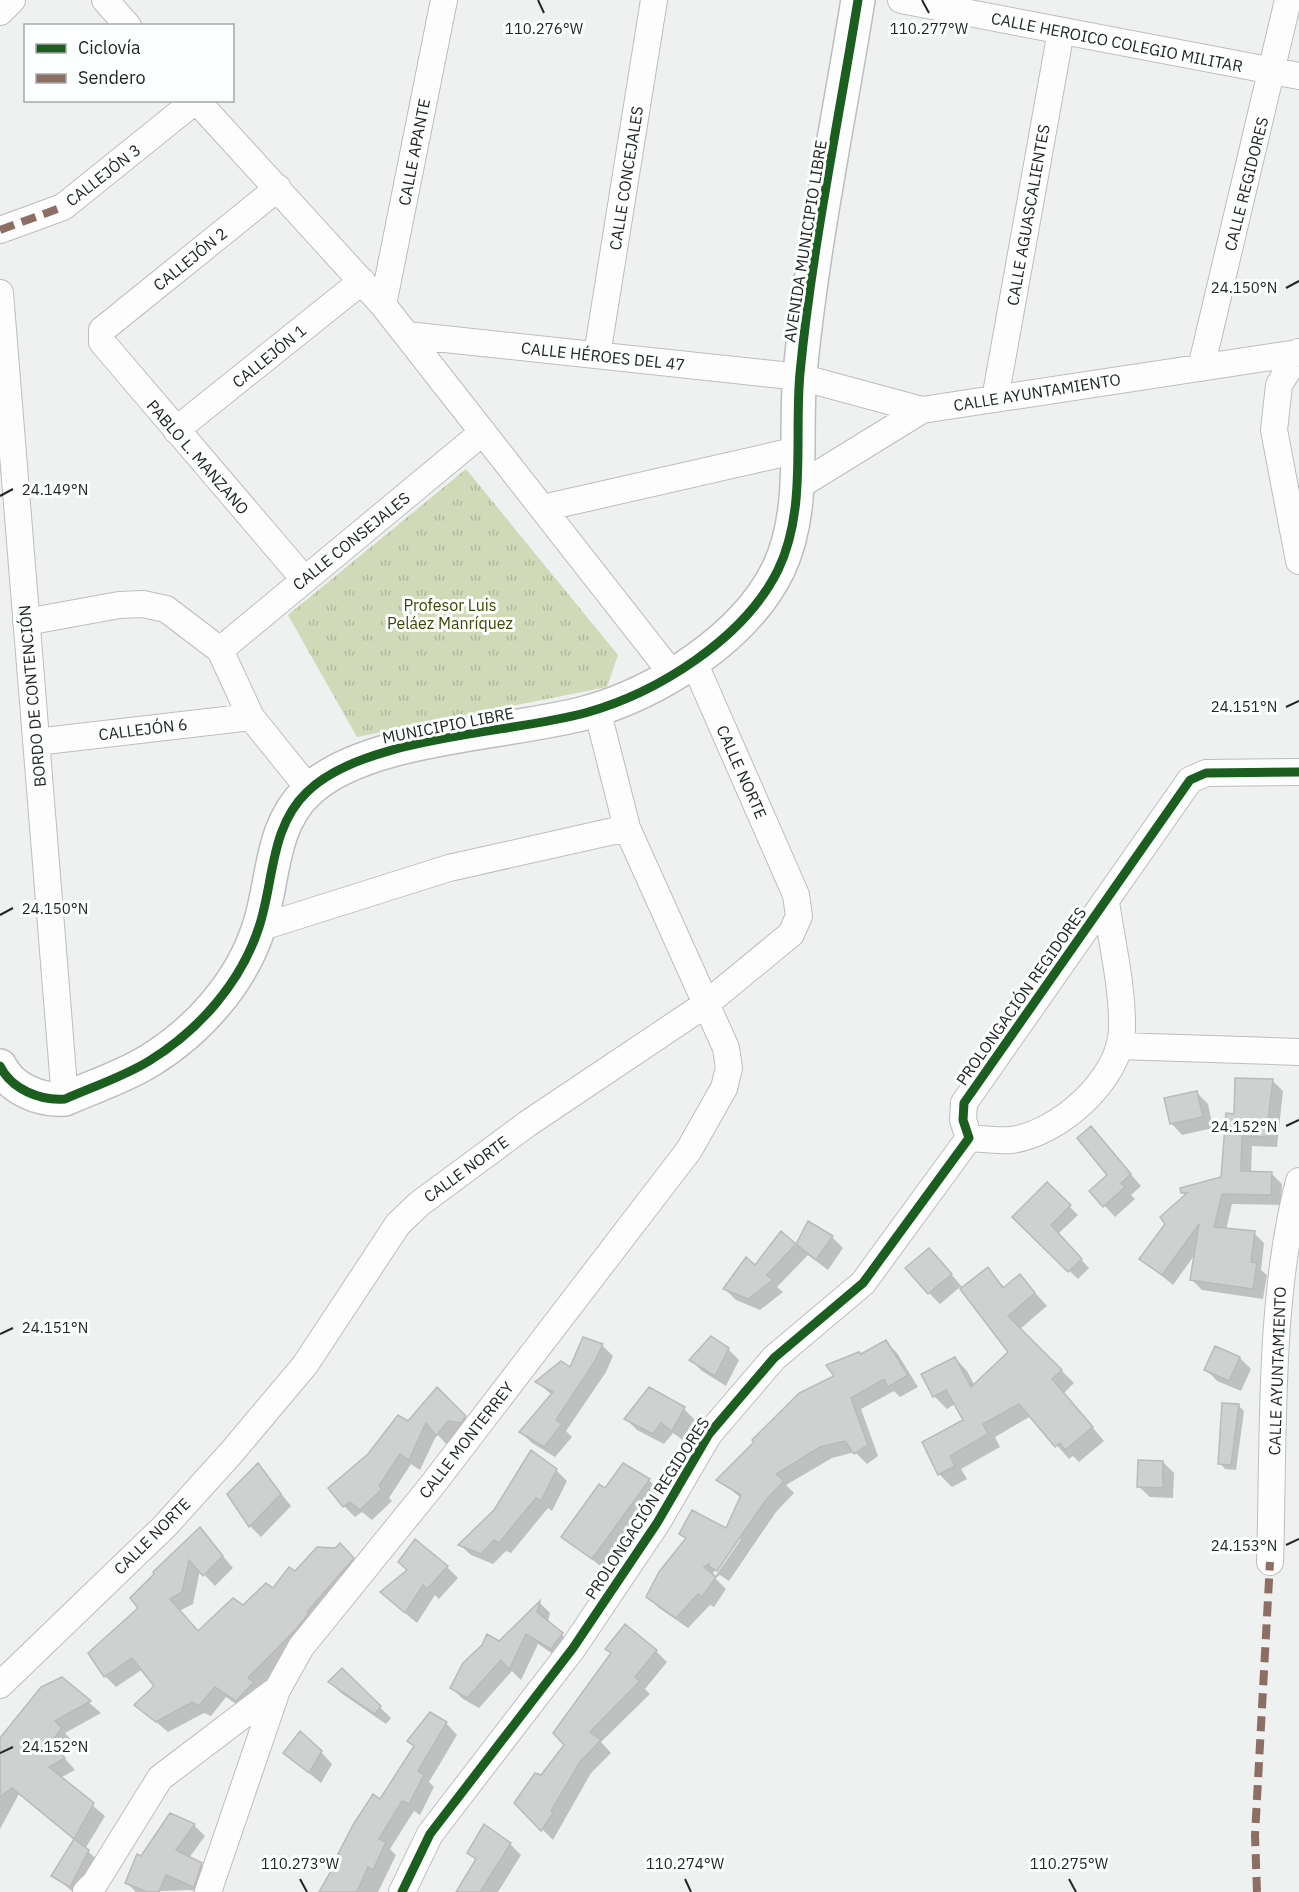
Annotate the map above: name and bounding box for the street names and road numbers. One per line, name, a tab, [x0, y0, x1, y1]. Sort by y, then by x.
street label: CALLE HEROICO COLEGIO MILITAR	[989, 8, 1245, 76]
street label: CALLE APANTE	[394, 97, 434, 207]
street label: CALLE CONCEJALES	[605, 104, 647, 252]
street label: CALLE REGIDORES	[1220, 115, 1272, 253]
street label: CALLE AGUASCALIENTES	[1002, 123, 1054, 307]
street label: AVENIDA MUNICIPIO LIBRE	[779, 138, 831, 344]
street label: CALLEJÓN 3	[61, 139, 144, 210]
street label: CALLEJÓN 2	[148, 222, 231, 295]
street label: CALLEJÓN 1	[227, 319, 310, 392]
street label: CALLE HÉROES DEL 47	[520, 336, 686, 375]
street label: CALLE AYUNTAMIENTO	[952, 369, 1122, 415]
street label: PABLO L. MANZANO	[143, 395, 253, 519]
street label: CALLE CONSEJALES	[288, 488, 414, 594]
street label: BORDO DE CONTENCIÓN	[13, 604, 50, 788]
street label: MUNICIPIO LIBRE	[381, 702, 515, 748]
street label: CALLEJÓN 6	[97, 713, 189, 744]
street label: CALLE NORTE	[712, 722, 772, 822]
street label: PROLONGACIÓN REGIDORES	[951, 902, 1090, 1089]
street label: CALLE NORTE	[420, 1131, 512, 1207]
street label: CALLE AYUNTAMIENTO	[1264, 1286, 1290, 1456]
street label: CALLE MONTERREY	[414, 1377, 518, 1502]
street label: PROLONGACIÓN REGIDORES	[580, 1413, 713, 1603]
street label: CALLE NORTE	[109, 1493, 195, 1579]

